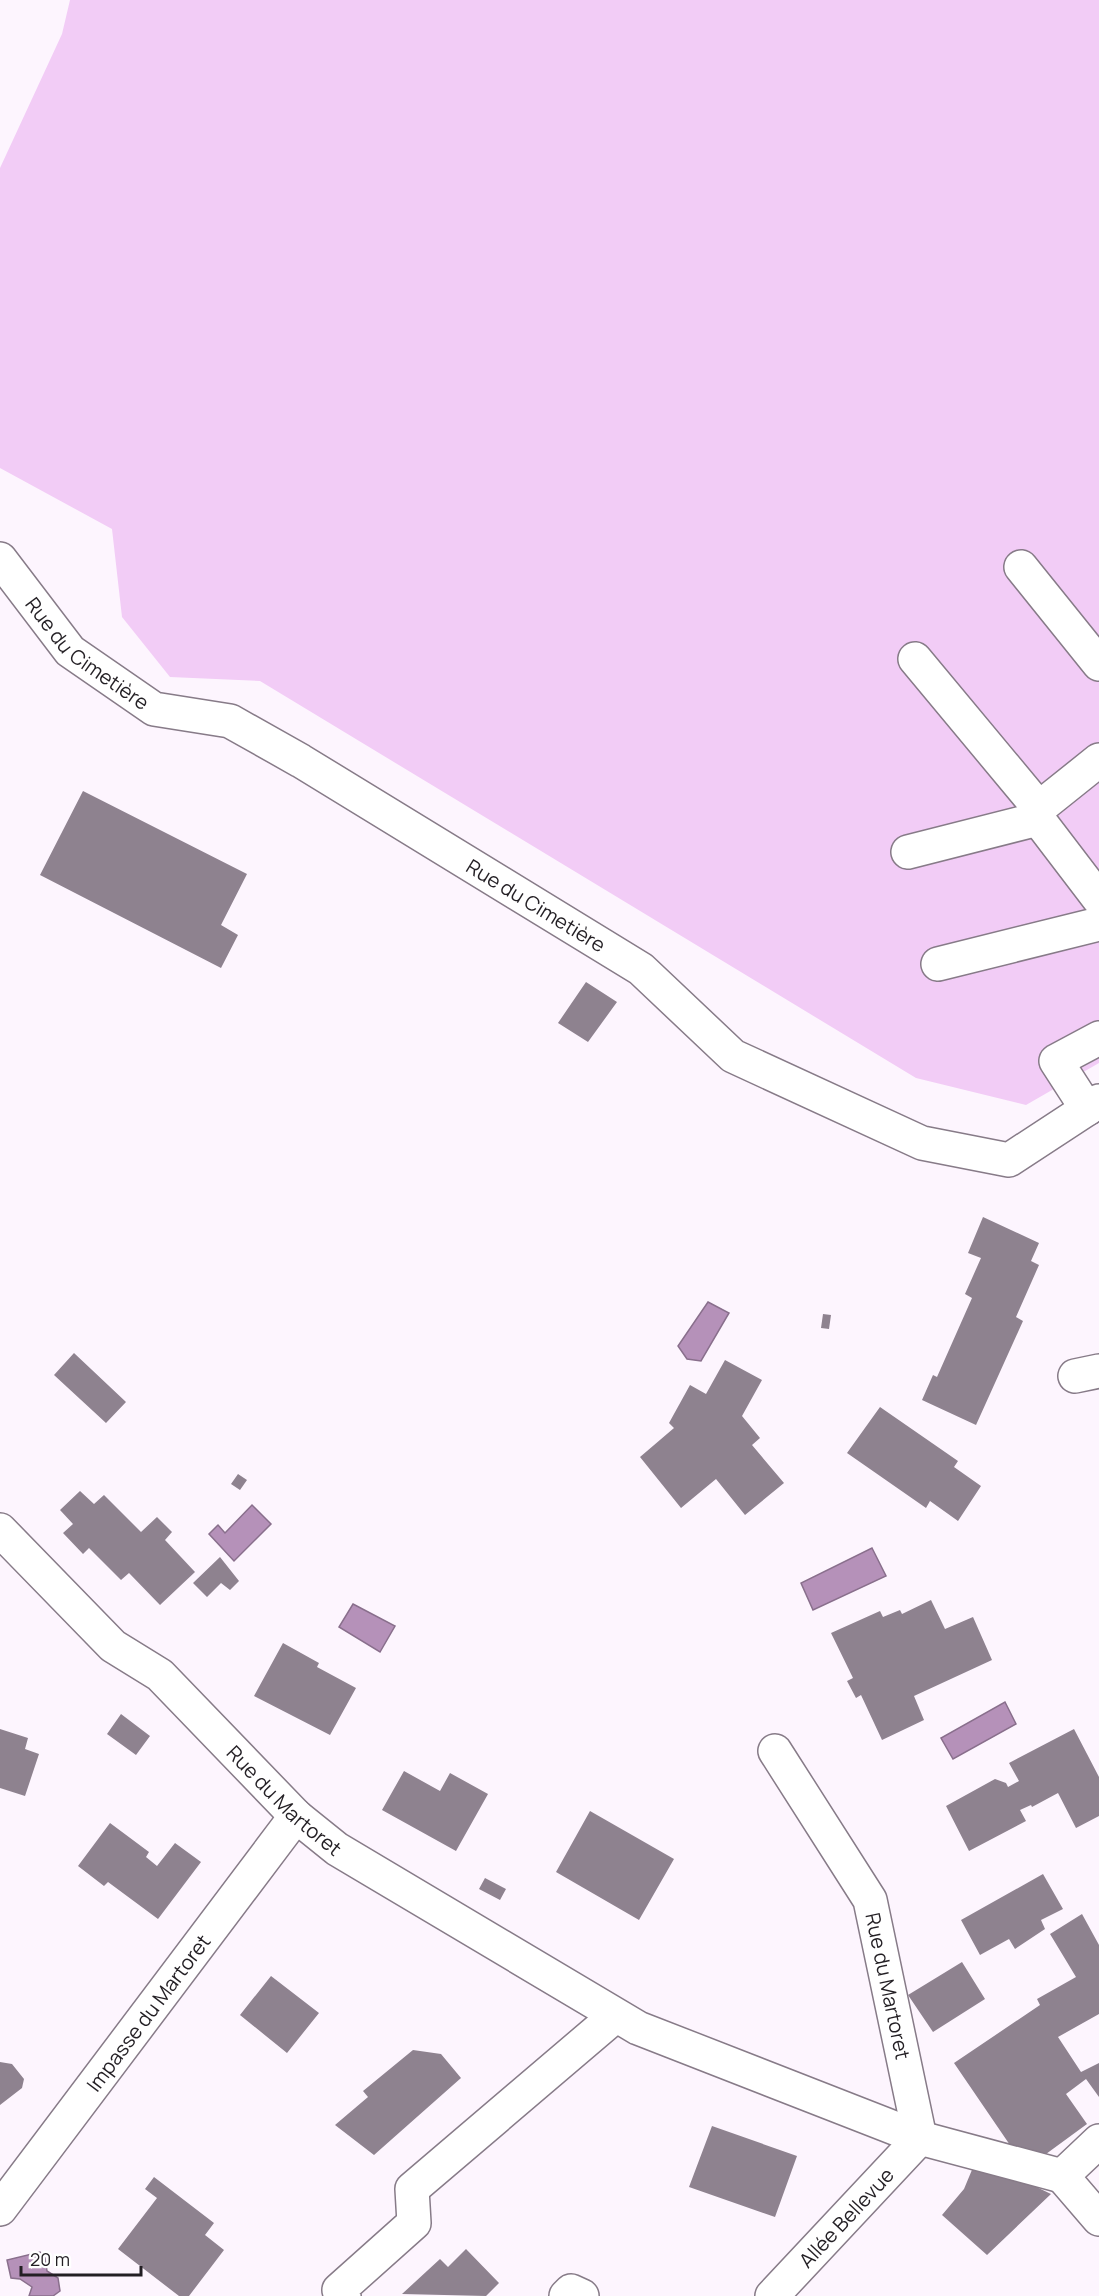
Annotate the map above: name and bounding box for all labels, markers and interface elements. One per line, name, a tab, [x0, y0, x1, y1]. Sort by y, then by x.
street label: Rue du Cimetière	[20, 591, 155, 715]
street label: Rue du Cimetière	[462, 852, 611, 958]
street label: Rue du Martoret	[221, 1739, 348, 1861]
street label: Rue du Martoret	[859, 1910, 917, 2062]
street label: Impasse du Martoret	[80, 1928, 216, 2097]
street label: Allée Bellevue	[792, 2161, 899, 2273]
scale bar	[21, 2239, 141, 2277]
text: 20 m	[30, 2247, 70, 2271]

